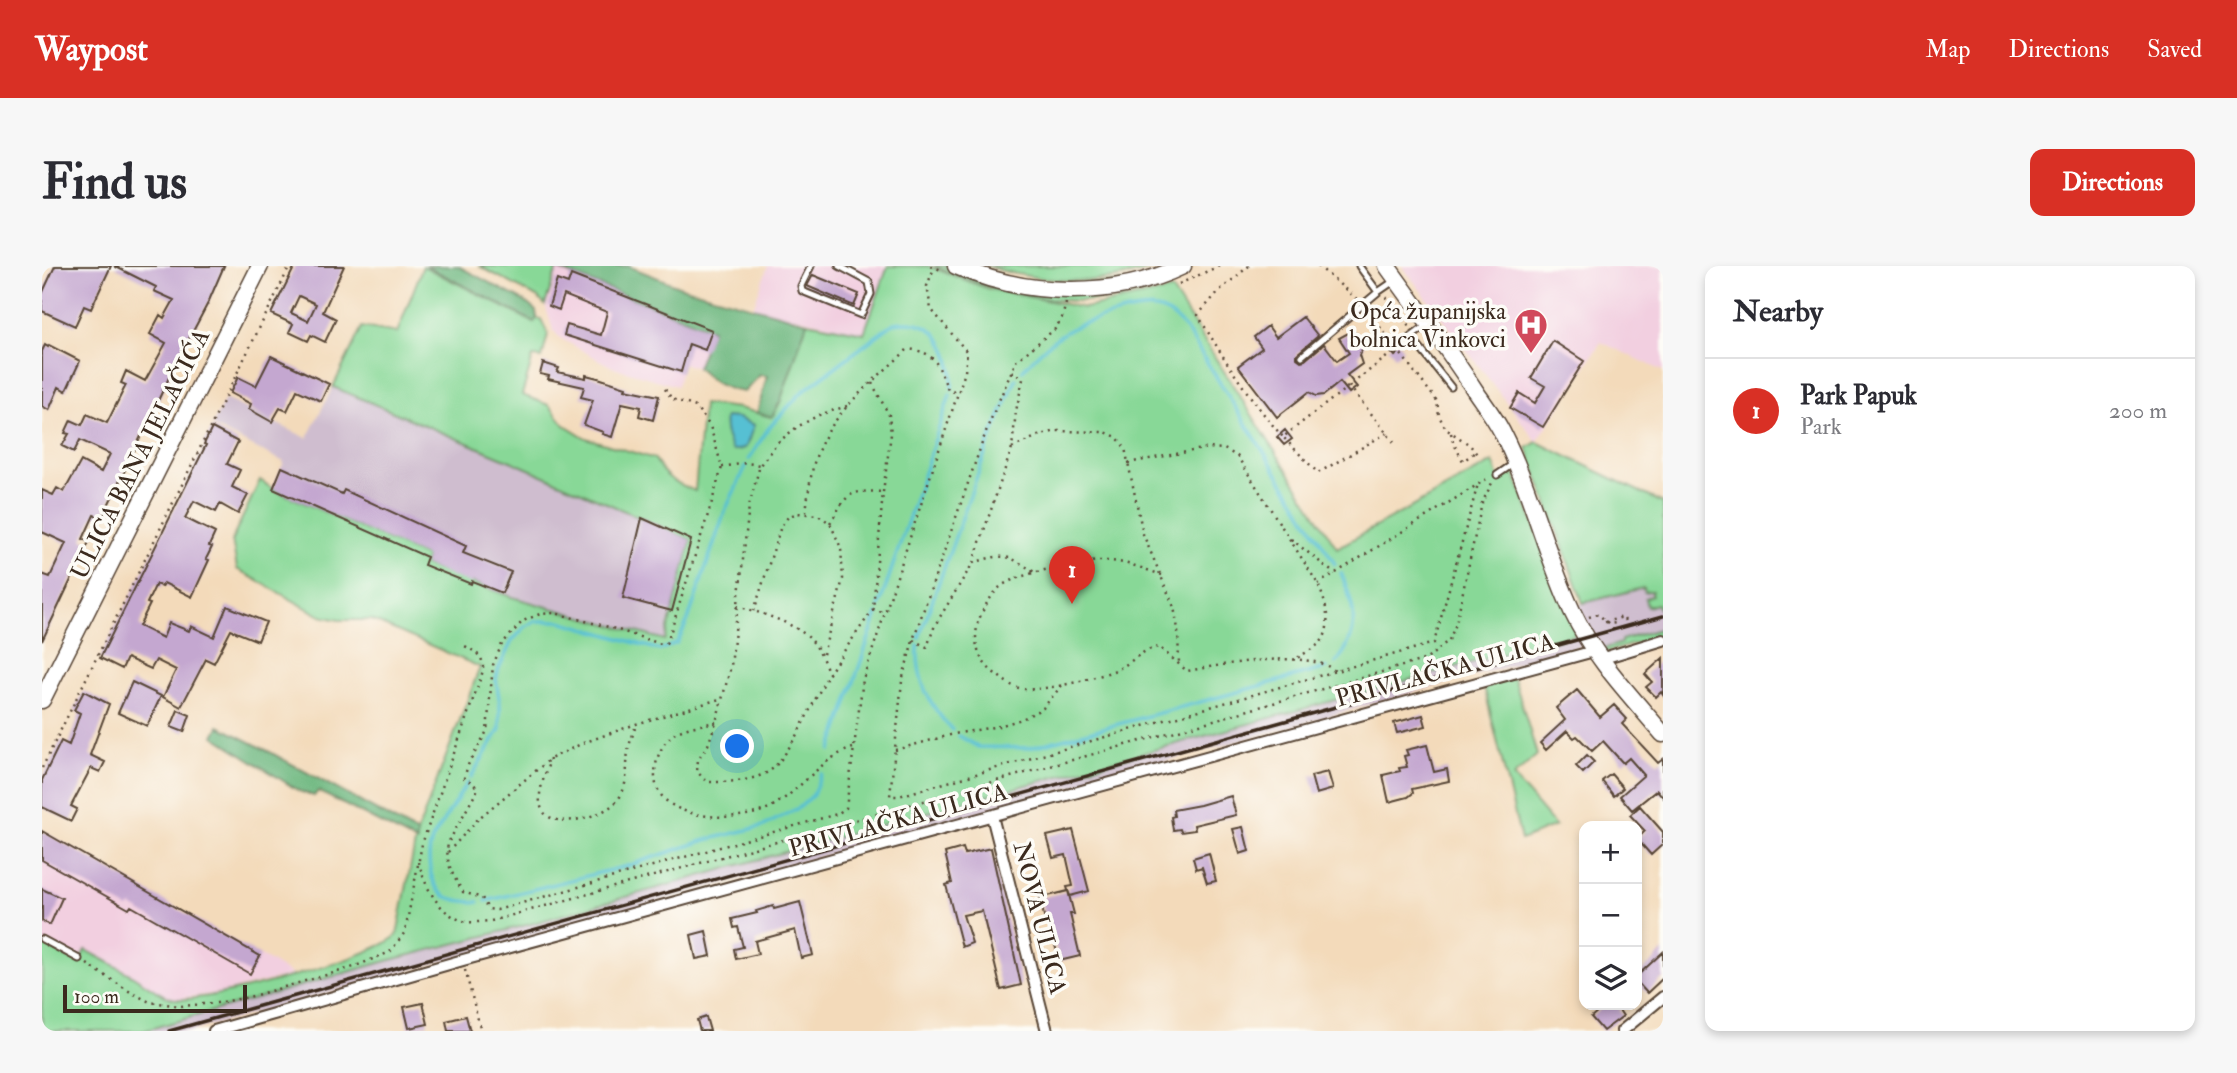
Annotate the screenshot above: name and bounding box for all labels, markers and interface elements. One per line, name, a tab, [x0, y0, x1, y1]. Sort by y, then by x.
text: Waypost	[35, 29, 148, 70]
text: Map	[1925, 34, 1970, 65]
text: Directions	[2008, 34, 2109, 65]
text: Saved	[2147, 34, 2202, 65]
button: Directions	[2030, 149, 2195, 216]
text: Find us	[42, 152, 187, 213]
text: Nearby	[1733, 293, 1823, 330]
place label: Opća županijska bolnica Vinkovci	[1349, 296, 1507, 355]
hospital icon: Opća županijska bolnica Vinkovci	[1512, 306, 1550, 355]
street label: ULICA BANA JELAČIĆA	[63, 323, 217, 585]
text: Park Papuk	[1800, 380, 1917, 412]
text: 1	[1752, 396, 1760, 425]
text: 200 m	[2109, 396, 2167, 425]
text: Park	[1800, 412, 1842, 441]
pin: 1	[1049, 546, 1095, 604]
street label: PRIVLAČKA ULICA	[1332, 625, 1558, 715]
your location	[720, 729, 754, 763]
street label: PRIVLAČKA ULICA	[785, 775, 1011, 865]
map controls	[1579, 821, 1642, 1010]
button: +	[1579, 821, 1642, 884]
street label: NOVA ULICA	[1006, 839, 1073, 998]
button: −	[1579, 884, 1642, 947]
button: layers	[1579, 947, 1642, 1010]
scale bar	[63, 982, 247, 1014]
text: 100 m	[74, 985, 119, 1009]

